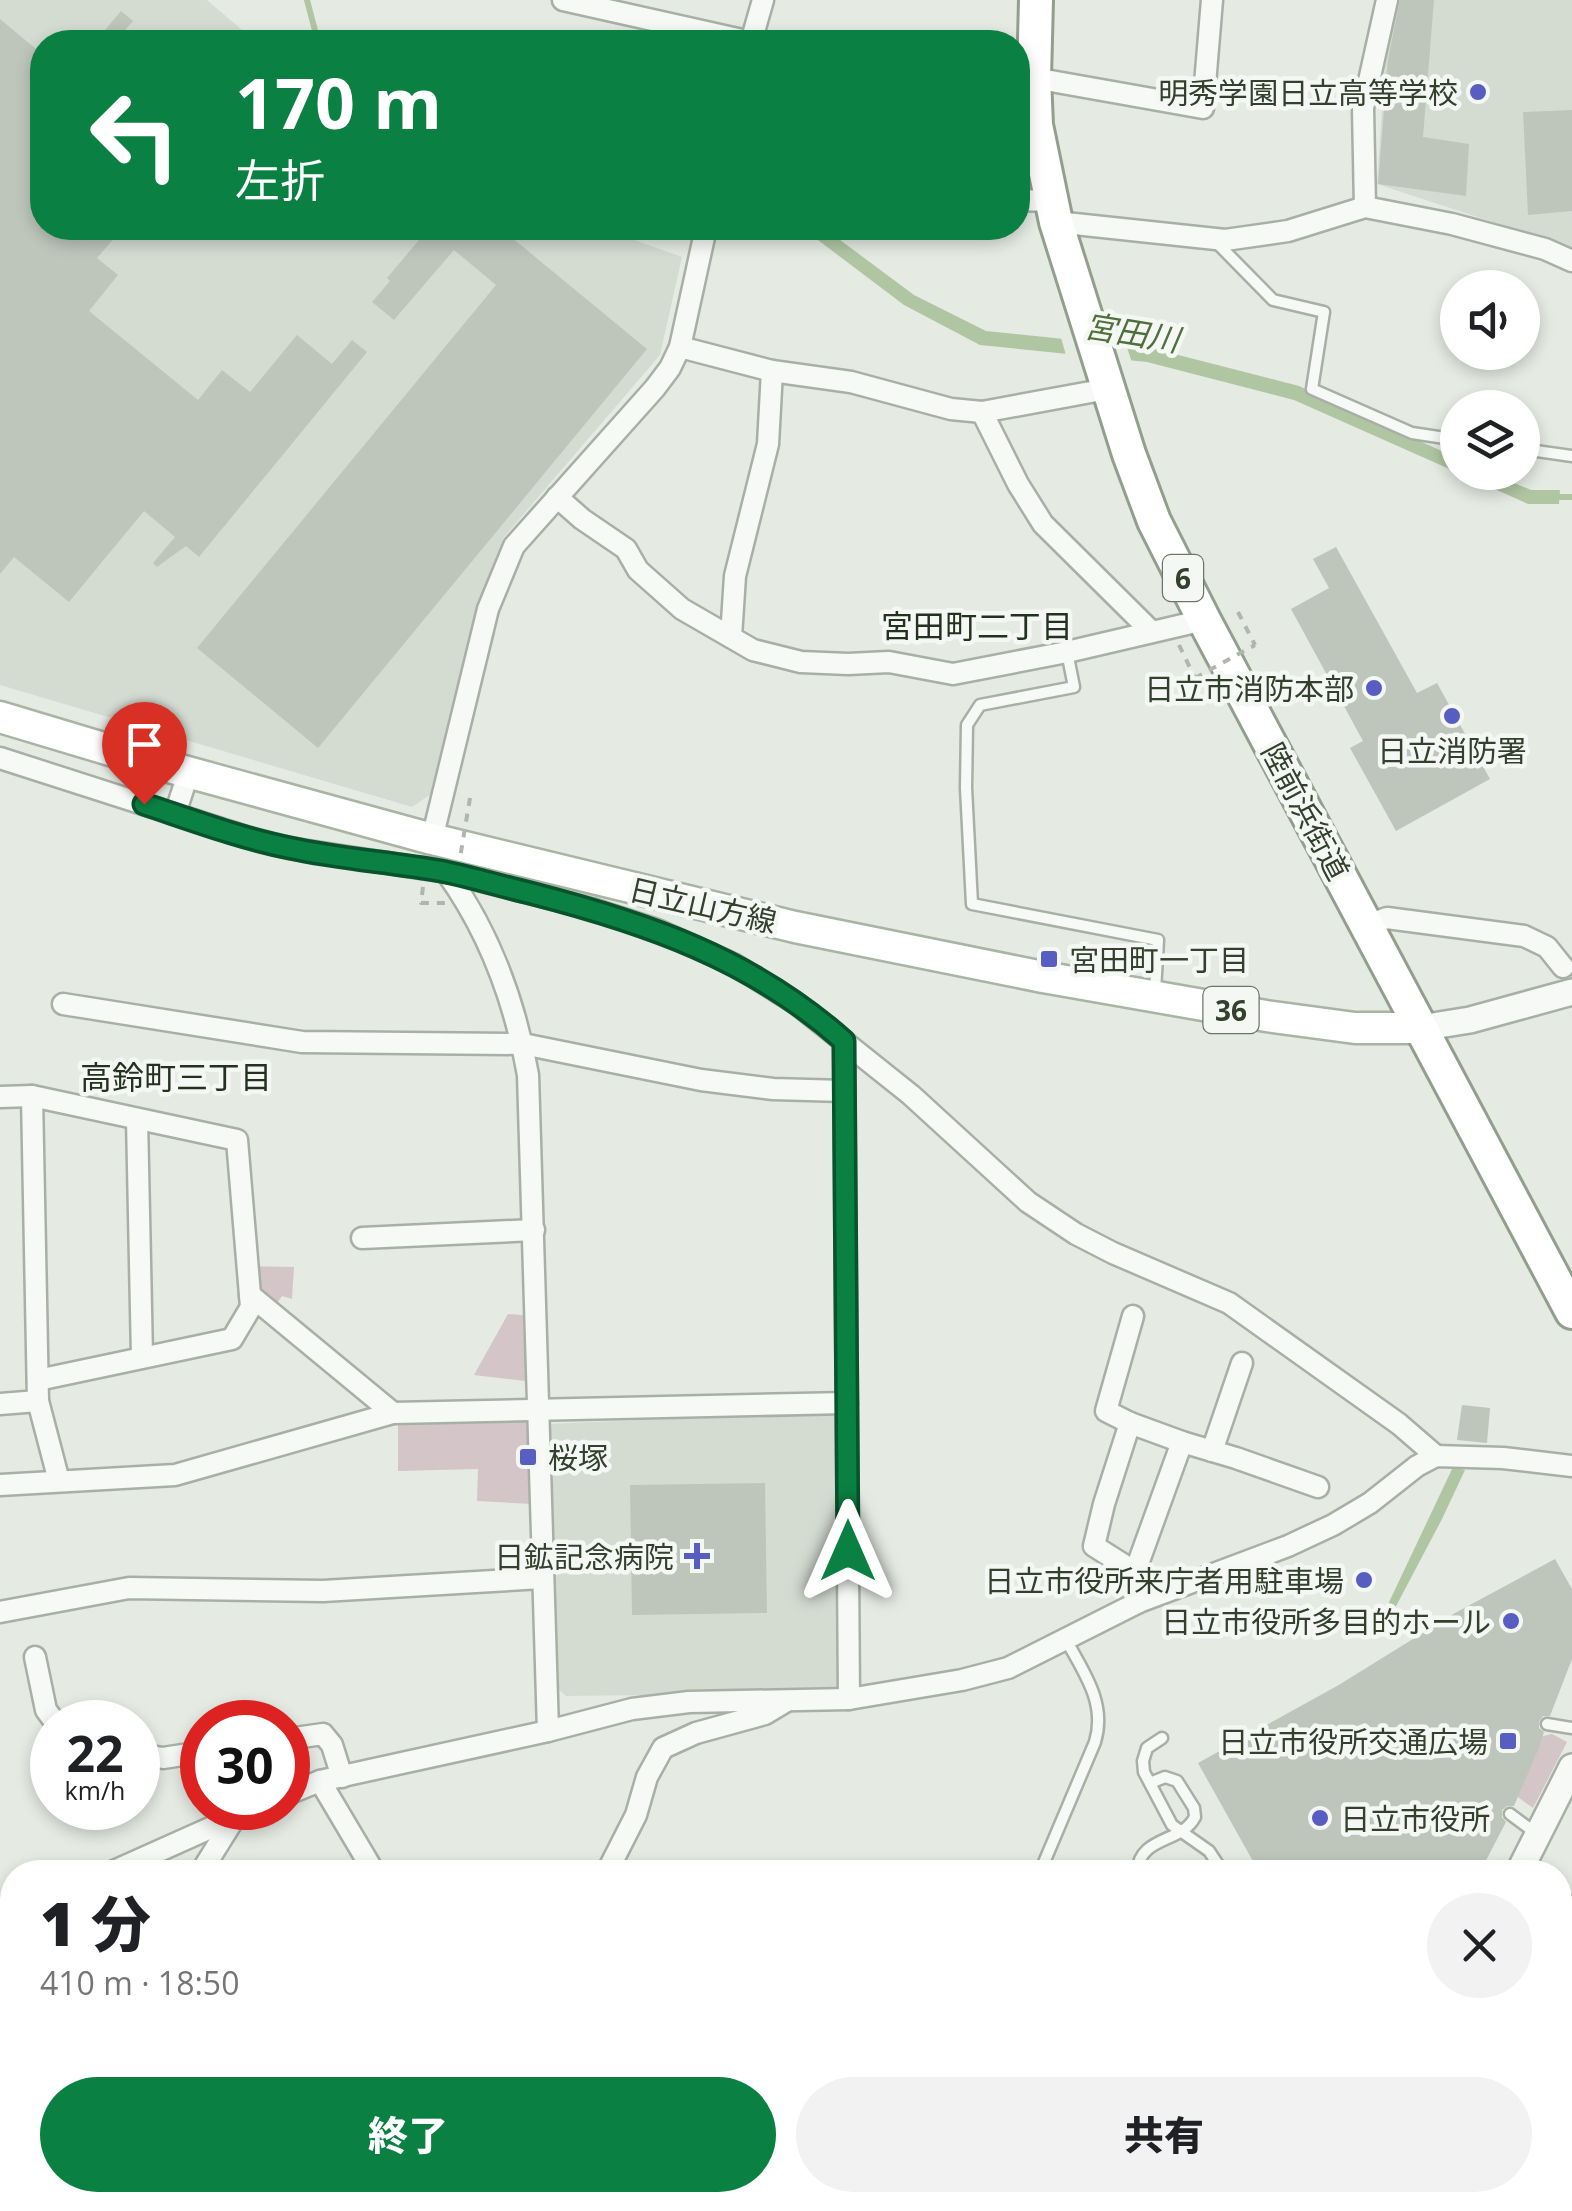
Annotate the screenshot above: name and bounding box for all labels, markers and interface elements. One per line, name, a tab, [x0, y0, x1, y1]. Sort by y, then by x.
text: 170 m	[235, 54, 442, 150]
icon: left	[70, 70, 200, 200]
place label: 明秀学園日立高等学校	[1158, 72, 1458, 113]
marker: 明秀学園日立高等学校	[1467, 81, 1489, 103]
text: 左折	[235, 149, 325, 210]
map controls	[1440, 270, 1540, 490]
button: sound	[1440, 270, 1540, 370]
water label: 宮田川	[1081, 303, 1186, 361]
button: layers	[1440, 390, 1540, 490]
road number: 6	[1163, 555, 1203, 601]
district label: 宮田町二丁目	[881, 604, 1073, 647]
place label: 日立市消防本部	[1144, 668, 1354, 709]
marker: 日立市消防本部	[1363, 677, 1385, 699]
pin	[102, 702, 187, 805]
marker: 日立消防署	[1441, 705, 1463, 727]
icon: arrive	[117, 717, 172, 772]
place label: 日立消防署	[1377, 730, 1527, 771]
street label: 陸前浜街道	[1253, 735, 1359, 887]
street label: 日立山方線	[625, 868, 781, 942]
place label: 宮田町一丁目	[1069, 939, 1249, 980]
marker: 宮田町一丁目	[1038, 948, 1060, 970]
road number: 36	[1204, 987, 1258, 1033]
district label: 高鈴町三丁目	[80, 1055, 272, 1098]
place label: 桜塚	[548, 1437, 608, 1478]
marker: 桜塚	[517, 1446, 539, 1468]
position arrow	[796, 1499, 900, 1603]
place label: 日鉱記念病院	[494, 1536, 674, 1577]
marker: 日鉱記念病院	[684, 1543, 710, 1569]
place label: 日立市役所来庁者用駐車場	[984, 1560, 1344, 1601]
marker: 日立市役所来庁者用駐車場	[1353, 1569, 1375, 1591]
place label: 日立市役所多目的ホール	[1161, 1601, 1491, 1642]
marker: 日立市役所多目的ホール	[1500, 1610, 1522, 1632]
speed limit sign: 30	[180, 1700, 310, 1830]
text: 22	[66, 1719, 124, 1787]
place label: 日立市役所交通広場	[1218, 1721, 1488, 1762]
marker: 日立市役所交通広場	[1497, 1730, 1519, 1752]
text: km/h	[65, 1773, 125, 1807]
place label: 日立市役所	[1340, 1798, 1490, 1839]
marker: 日立市役所	[1309, 1807, 1331, 1829]
text: 1 分	[40, 1882, 151, 1964]
button: close	[1427, 1893, 1532, 1998]
text: 410 m · 18:50	[40, 1961, 239, 2004]
button: 終了	[40, 2077, 776, 2192]
button: 共有	[796, 2077, 1532, 2192]

